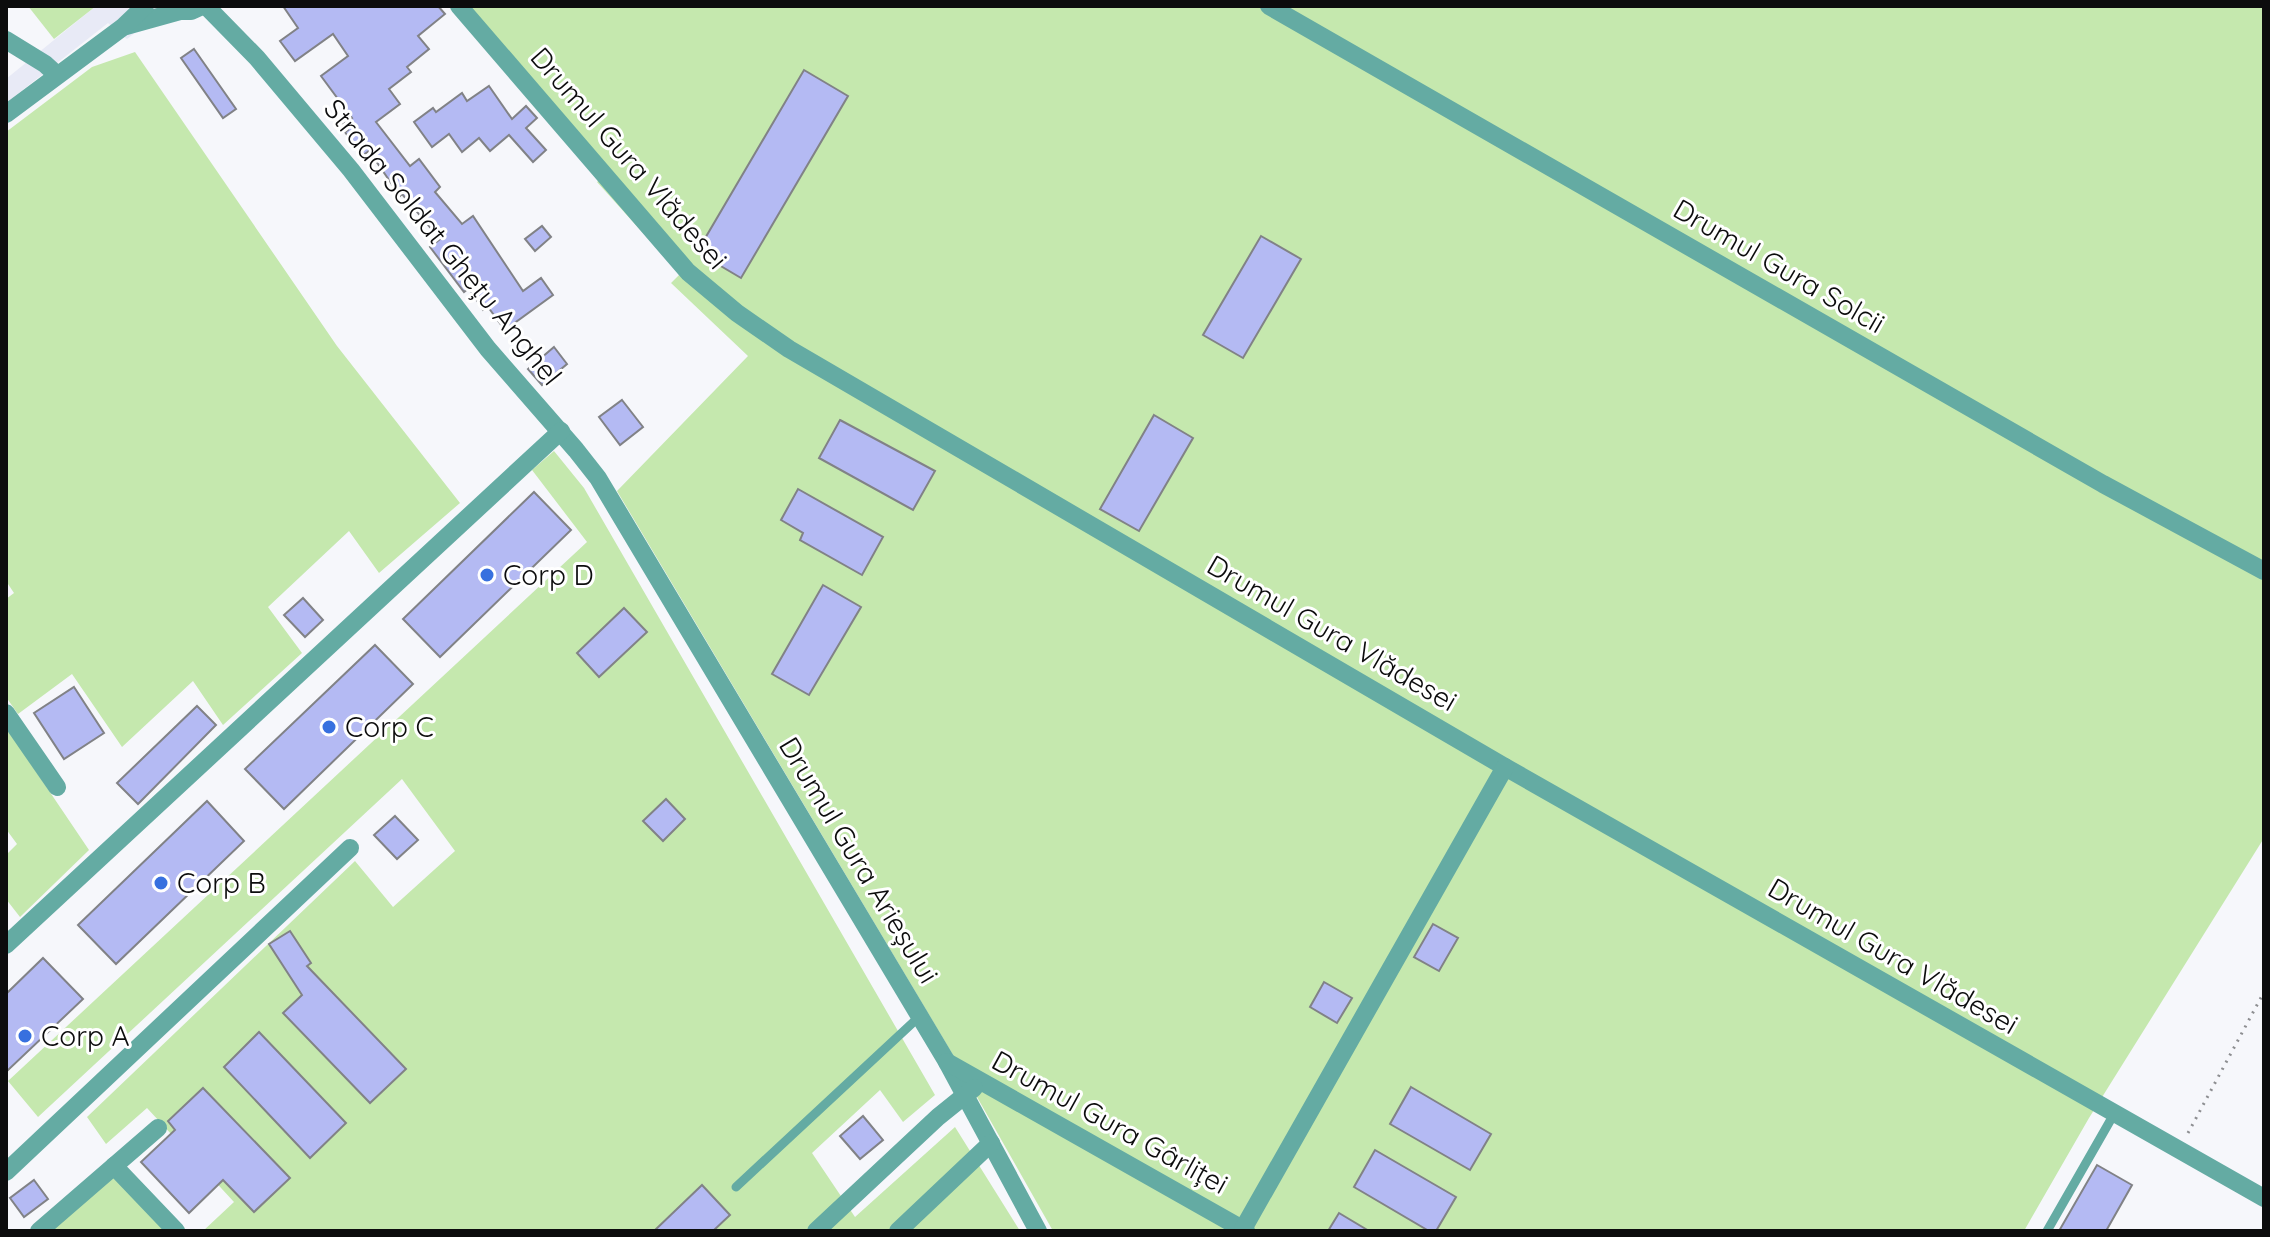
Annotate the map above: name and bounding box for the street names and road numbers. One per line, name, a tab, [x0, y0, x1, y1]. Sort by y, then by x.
street label: Drumul Gura Vlădesei	[523, 40, 735, 276]
street label: Strada Soldat Ghețu Anghel	[317, 91, 570, 392]
street label: Drumul Gura Solcii	[1667, 191, 1891, 340]
street label: Drumul Gura Vlădesei	[1201, 547, 1463, 718]
street label: Drumul Gura Arieșului	[772, 730, 947, 989]
street label: Drumul Gura Vlădesei	[1762, 870, 2024, 1041]
street label: Drumul Gura Gârliței	[986, 1042, 1234, 1201]

